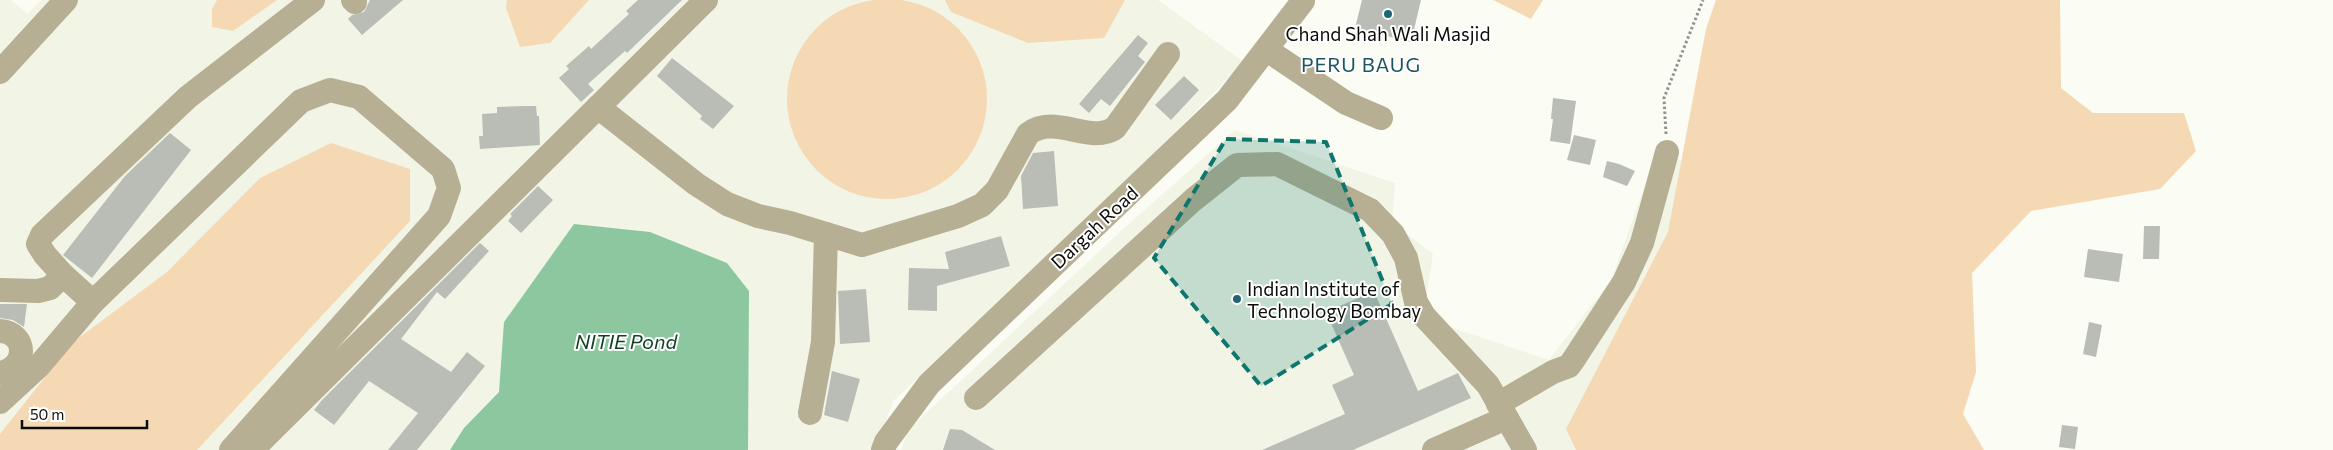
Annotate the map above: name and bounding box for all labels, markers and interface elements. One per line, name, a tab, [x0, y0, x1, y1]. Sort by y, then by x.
marker: Chand Shah Wali Masjid	[1382, 8, 1394, 20]
place label: Chand Shah Wali Masjid	[1286, 22, 1490, 45]
district label: PERU BAUG	[1301, 52, 1421, 76]
street label: Dargah Road	[1046, 181, 1142, 273]
place label: Indian Institute of Technology Bombay	[1247, 277, 1421, 322]
marker: Indian Institute of Technology Bombay	[1231, 293, 1243, 305]
water label: NITIE Pond	[575, 329, 678, 353]
scale bar	[22, 398, 148, 430]
text: 50 m	[30, 405, 64, 423]

